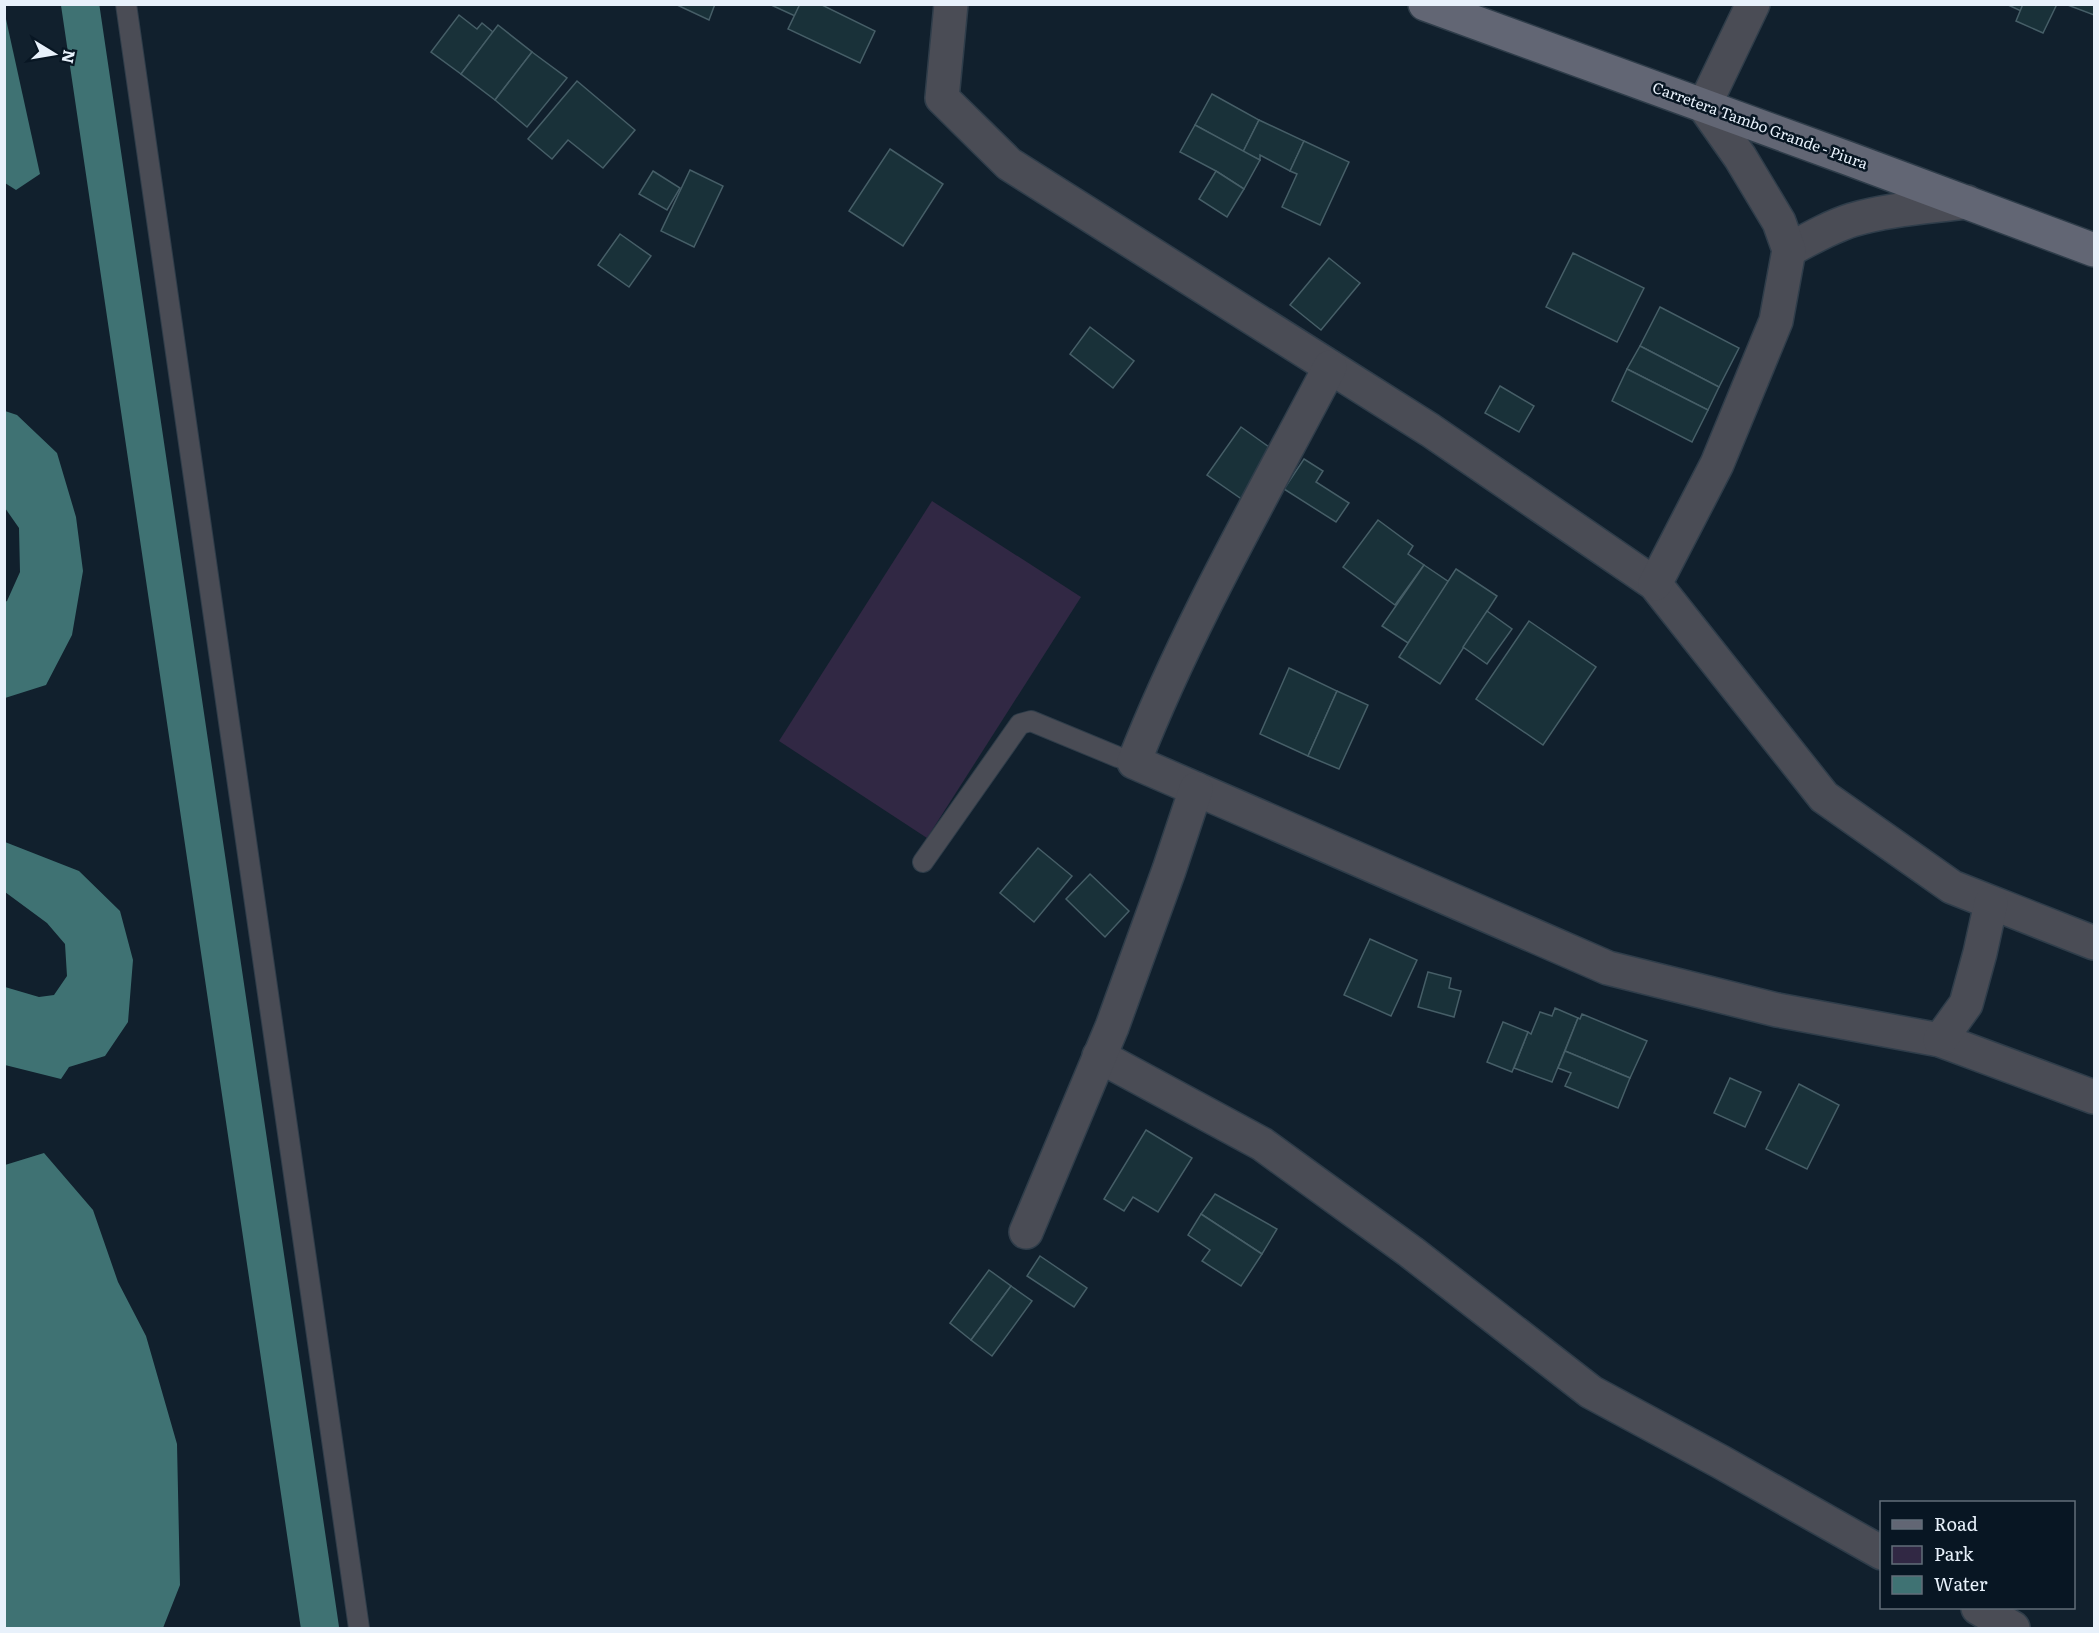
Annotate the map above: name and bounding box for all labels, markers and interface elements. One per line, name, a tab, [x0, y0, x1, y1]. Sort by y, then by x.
north arrow	[24, 24, 84, 84]
text: N	[57, 48, 83, 66]
street label: Carretera Tambo Grande - Piura	[1650, 75, 1872, 175]
legend	[1880, 1501, 2075, 1609]
text: Road	[1934, 1510, 1978, 1537]
text: Park	[1934, 1540, 1975, 1567]
text: Water	[1934, 1570, 1988, 1597]

